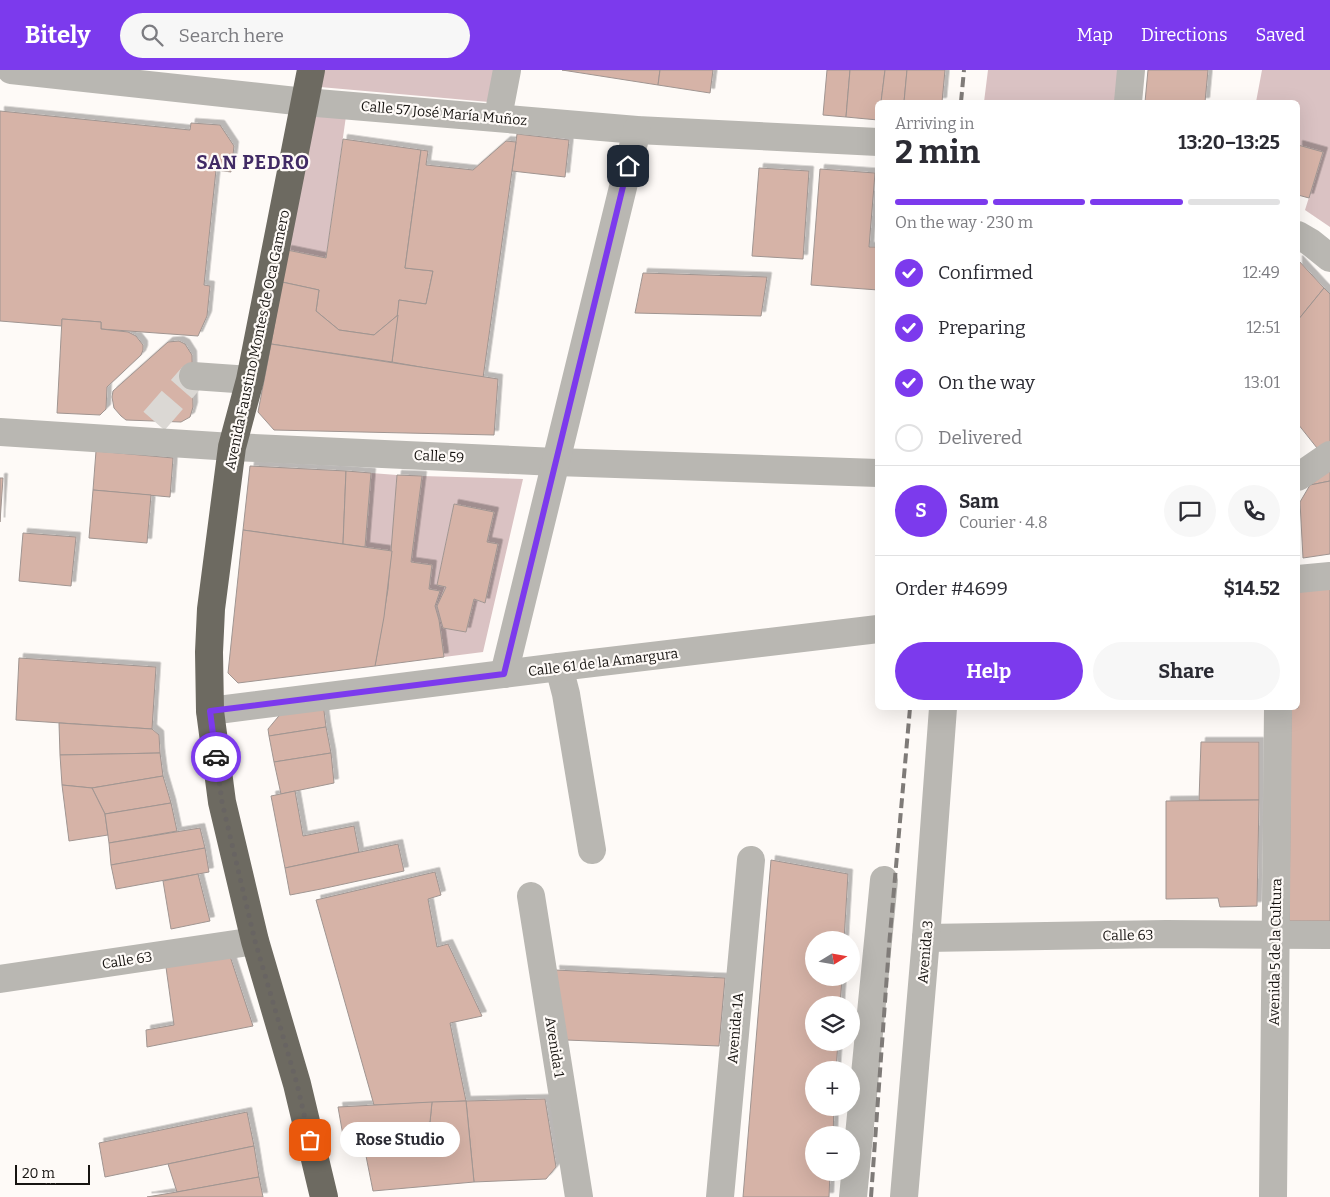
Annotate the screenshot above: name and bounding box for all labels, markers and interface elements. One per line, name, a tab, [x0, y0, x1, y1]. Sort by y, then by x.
search box	[120, 13, 470, 58]
text: Bitely	[25, 21, 90, 49]
icon: search	[138, 21, 166, 49]
text: Search here	[178, 24, 284, 47]
text: Map	[1077, 24, 1113, 46]
text: Directions	[1141, 24, 1228, 46]
text: Saved	[1256, 24, 1305, 46]
street label: Calle 57 José María Muñoz	[360, 98, 528, 129]
text: Arriving in	[895, 114, 974, 133]
text: 13:20–13:25	[1178, 131, 1280, 154]
text: 2 min	[895, 133, 980, 171]
pin	[607, 145, 649, 187]
district label: SAN PEDRO	[196, 151, 310, 174]
icon: home	[614, 152, 642, 180]
street label: Avenida Faustino Montes de Oca Gamero	[222, 209, 293, 472]
text: On the way · 230 m	[895, 213, 1033, 232]
icon: check	[895, 259, 923, 287]
text: Confirmed	[938, 261, 1033, 284]
text: 12:49	[1243, 263, 1280, 282]
icon: check	[895, 314, 923, 342]
text: Preparing	[938, 316, 1026, 339]
text: 12:51	[1247, 318, 1280, 337]
icon: check	[895, 369, 923, 397]
text: On the way	[938, 371, 1035, 394]
text: 13:01	[1244, 373, 1280, 392]
text: Delivered	[938, 426, 1022, 449]
street label: Calle 59	[413, 447, 465, 466]
button: chat	[1164, 485, 1216, 537]
button: phone	[1228, 485, 1280, 537]
text: Sam	[959, 490, 999, 513]
text: S	[915, 499, 927, 522]
text: Courier · 4.8	[959, 513, 1048, 532]
text: Order #4699	[895, 577, 1008, 600]
text: $14.52	[1224, 577, 1280, 600]
button: Help	[895, 642, 1083, 700]
button: Share	[1093, 642, 1280, 700]
street label: Calle 61 de la Amargura	[527, 645, 679, 680]
courier	[191, 732, 241, 782]
icon: car	[202, 743, 230, 771]
street label: Avenida 5 de la Cultura	[1266, 878, 1285, 1026]
street label: Avenida 3	[914, 920, 937, 984]
street label: Calle 63	[1102, 927, 1154, 944]
north arrow	[805, 931, 860, 986]
map controls	[805, 931, 860, 1181]
street label: Calle 63	[101, 948, 154, 973]
street label: Avenida 1A	[724, 992, 747, 1064]
button: layers	[805, 996, 860, 1051]
street label: Avenida 1	[541, 1015, 568, 1079]
button: +	[805, 1061, 860, 1116]
pin	[289, 1119, 331, 1161]
callout: Rose Studio	[340, 1122, 460, 1158]
icon: bag	[296, 1126, 324, 1154]
button: −	[805, 1126, 860, 1181]
text: Rose Studio	[355, 1130, 445, 1149]
scale bar	[15, 1162, 90, 1185]
text: 20 m	[22, 1165, 55, 1182]

